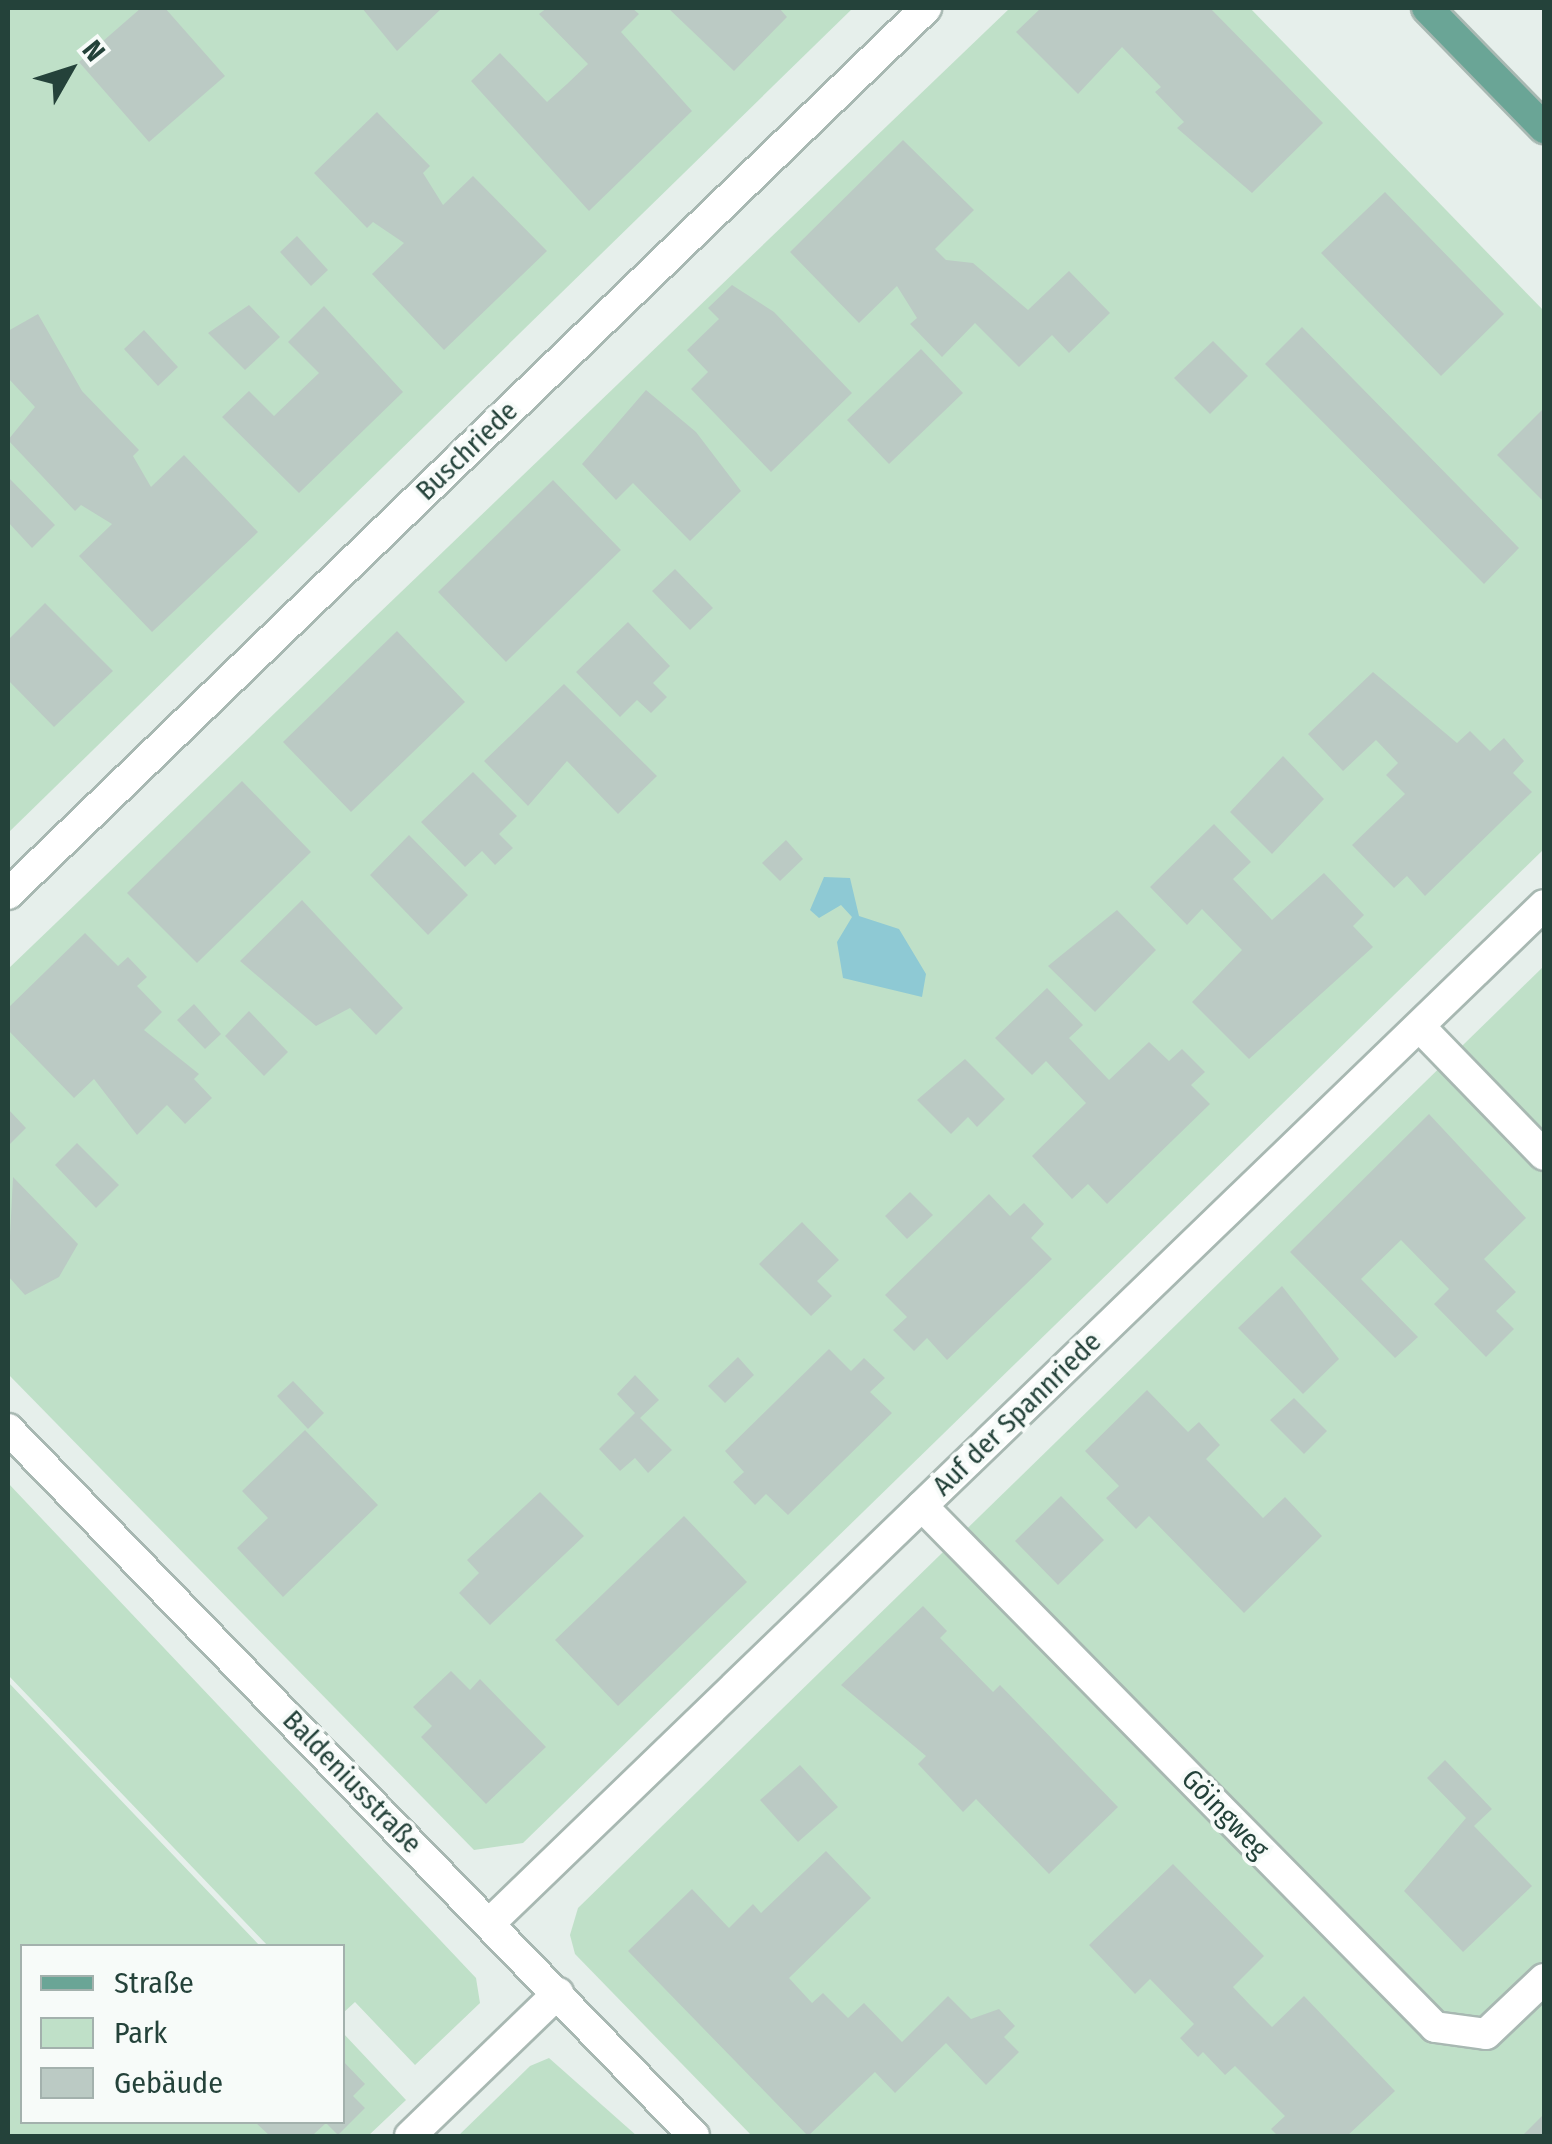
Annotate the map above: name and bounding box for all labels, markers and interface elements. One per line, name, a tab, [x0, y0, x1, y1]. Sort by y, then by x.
north arrow	[20, 20, 120, 120]
text: N	[76, 34, 112, 68]
street label: Buschriede	[409, 394, 525, 508]
street label: Auf der Spannriede	[926, 1325, 1108, 1503]
street label: Baldeniusstraße	[275, 1704, 429, 1860]
street label: Göingweg	[1174, 1762, 1276, 1866]
legend	[20, 1944, 345, 2124]
text: Straße	[114, 1965, 194, 2001]
text: Park	[114, 2015, 167, 2051]
text: Gebäude	[114, 2065, 223, 2101]

